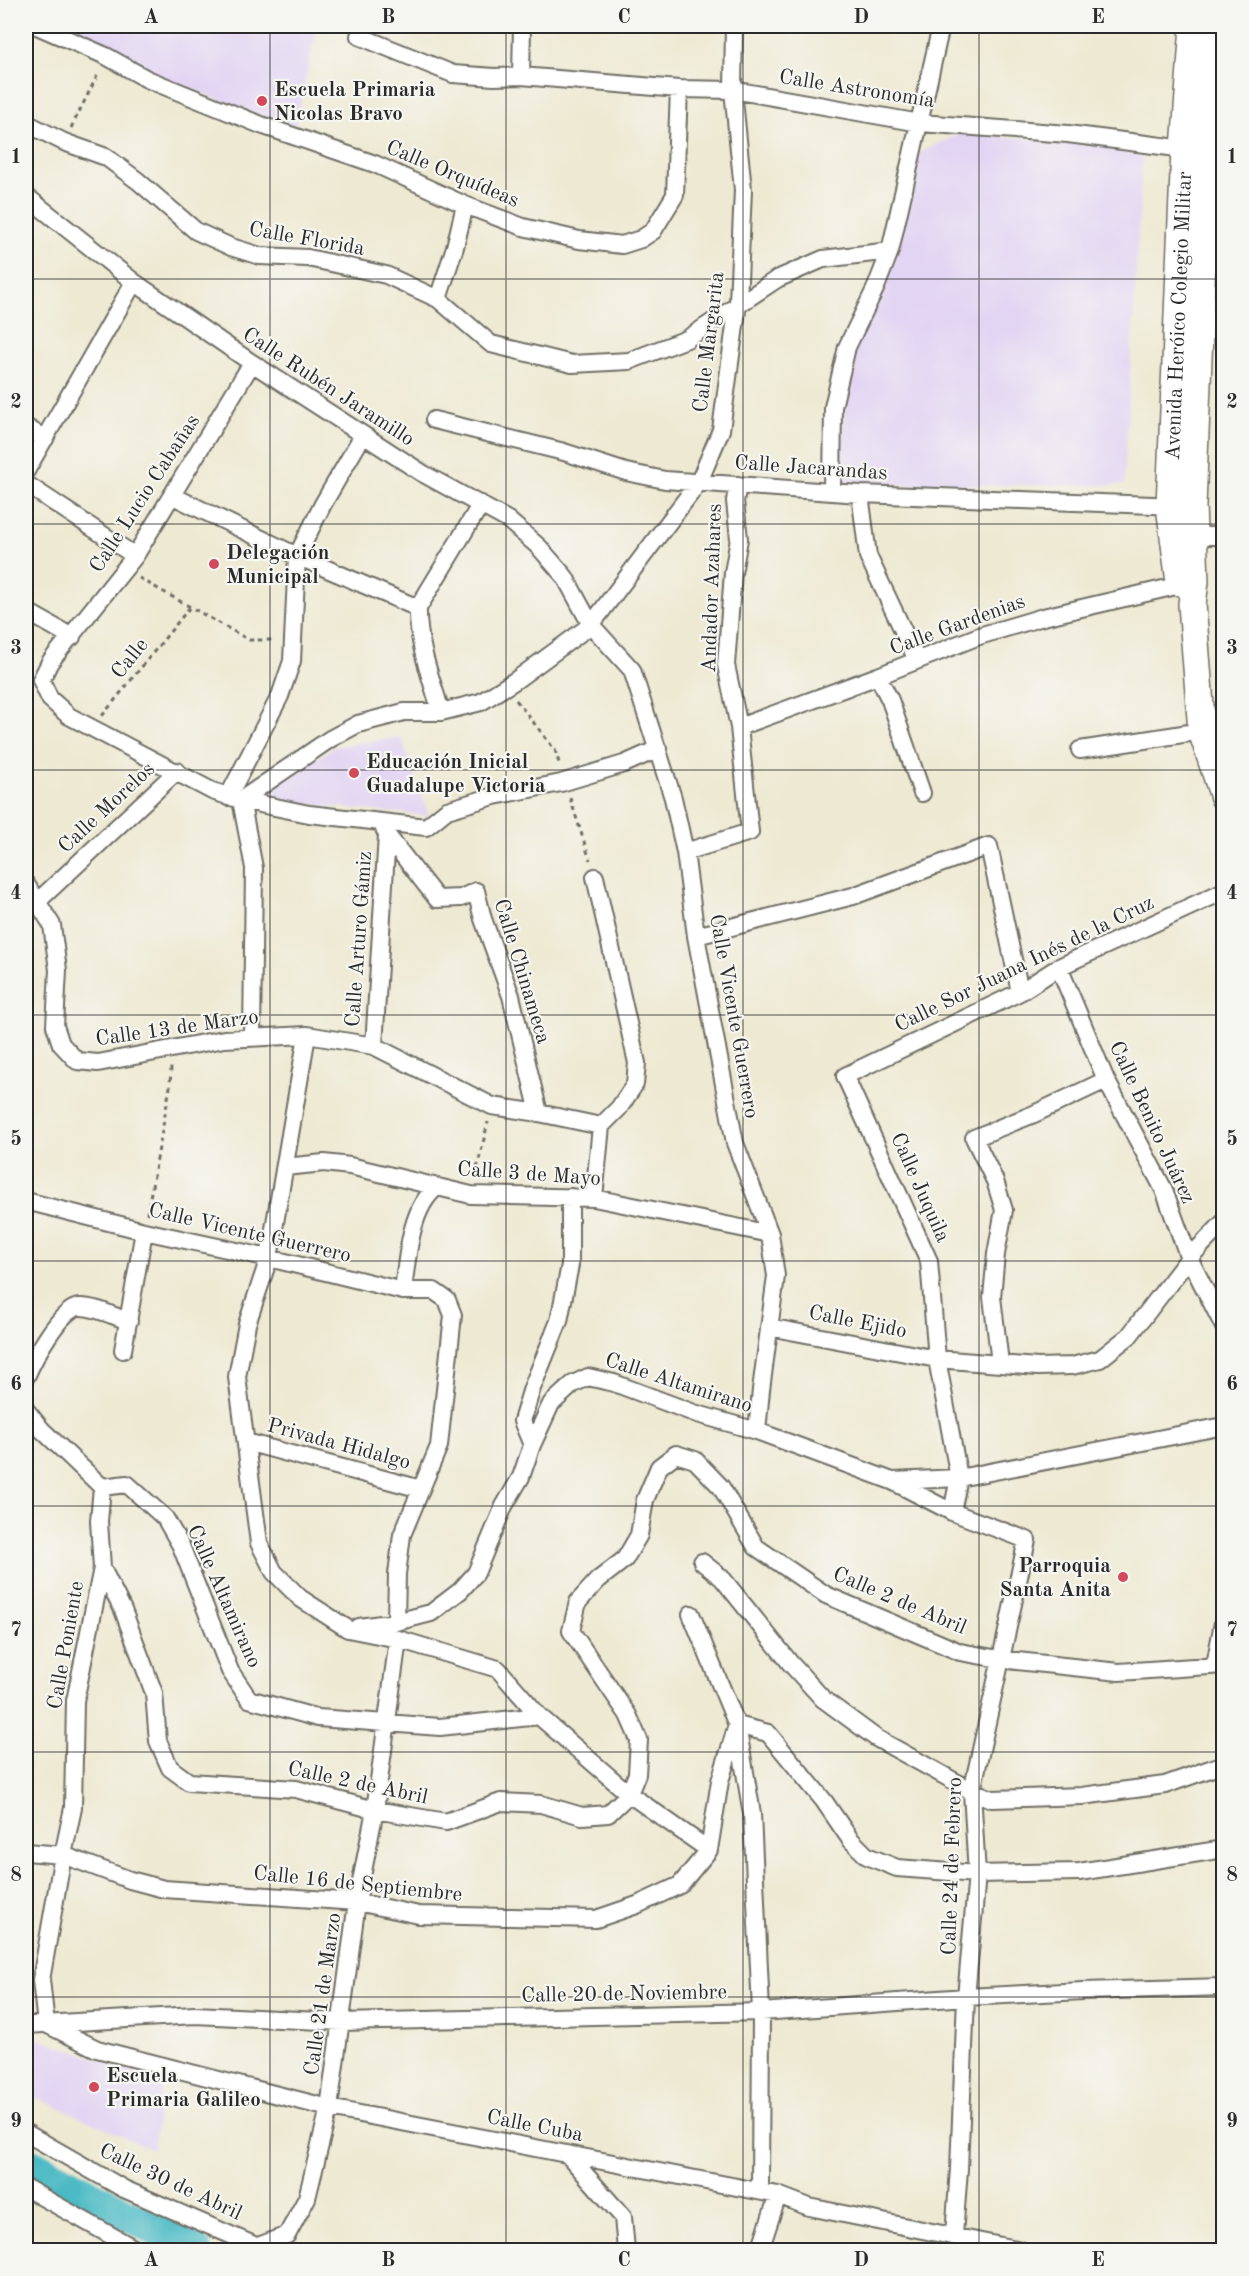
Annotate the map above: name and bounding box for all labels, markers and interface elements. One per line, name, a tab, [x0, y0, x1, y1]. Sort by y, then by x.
text: A	[143, 8, 159, 28]
text: B	[381, 8, 395, 28]
text: C	[617, 8, 631, 28]
text: D	[853, 8, 869, 28]
text: E	[1091, 8, 1105, 28]
street label: Calle Astronomía	[777, 67, 936, 112]
place label: Escuela Primaria Nicolas Bravo	[274, 80, 436, 125]
marker: Escuela Primaria Nicolas Bravo	[255, 94, 269, 108]
street label: Calle Orquídeas	[383, 137, 522, 212]
text: 1	[10, 148, 22, 168]
text: 1	[1226, 148, 1238, 168]
street label: Avenida Heróico Colegio Militar	[1163, 171, 1196, 461]
street label: Calle Florida	[247, 219, 366, 260]
street label: Calle Margarita	[690, 271, 729, 414]
street label: Calle Rubén Jaramillo	[239, 324, 418, 451]
text: 2	[10, 393, 22, 413]
text: 2	[1226, 393, 1238, 413]
street label: Calle Lucio Cabañas	[86, 411, 204, 577]
street label: Calle Jacarandas	[734, 453, 888, 484]
street label: Andador Azahares	[699, 503, 726, 673]
place label: Delegación Municipal	[226, 543, 329, 588]
marker: Delegación Municipal	[207, 557, 221, 571]
street label: Calle Gardenias	[887, 591, 1028, 660]
street label: Calle	[108, 635, 153, 683]
text: 3	[10, 639, 22, 659]
text: 3	[1226, 639, 1238, 659]
place label: Educación Inicial Guadalupe Victoria	[366, 752, 546, 797]
street label: Calle Morelos	[55, 759, 159, 858]
marker: Educación Inicial Guadalupe Victoria	[347, 766, 361, 780]
street label: Calle Arturo Gámiz	[343, 850, 376, 1028]
text: 4	[10, 884, 22, 904]
text: 4	[1226, 884, 1238, 904]
street label: Calle Sor Juana Inés de la Cruz	[892, 892, 1158, 1036]
street label: Calle Chinameca	[490, 897, 554, 1046]
street label: Calle Vicente Guerrero	[705, 912, 762, 1120]
street label: Calle 13 de Marzo	[94, 1007, 260, 1050]
street label: Calle Benito Juárez	[1105, 1038, 1198, 1207]
text: 5	[10, 1129, 22, 1150]
text: 5	[1226, 1129, 1238, 1150]
street label: Calle Juquila	[886, 1130, 953, 1245]
street label: Calle 3 de Mayo	[456, 1159, 601, 1190]
street label: Calle Vicente Guerrero	[146, 1200, 353, 1267]
street label: Calle Ejido	[807, 1303, 909, 1342]
street label: Calle Altamirano	[602, 1350, 755, 1417]
text: 6	[10, 1375, 22, 1395]
text: 6	[1226, 1375, 1238, 1395]
street label: Privada Hidalgo	[265, 1415, 413, 1474]
street label: Calle Altamirano	[183, 1522, 265, 1671]
place label: Parroquia Santa Anita	[999, 1556, 1111, 1601]
street label: Calle 2 de Abril	[830, 1564, 969, 1639]
marker: Parroquia Santa Anita	[1116, 1570, 1130, 1584]
street label: Calle Poniente	[45, 1579, 88, 1711]
text: 7	[10, 1621, 22, 1641]
text: 7	[1226, 1621, 1238, 1641]
street label: Calle 2 de Abril	[286, 1758, 430, 1809]
street label: Calle 24 de Febrero	[939, 1777, 966, 1956]
street label: Calle 16 de Septiembre	[252, 1863, 463, 1906]
text: 8	[10, 1866, 22, 1886]
text: 8	[1226, 1866, 1238, 1886]
street label: Calle 21 de Marzo	[302, 1911, 345, 2077]
street label: Calle 20 de Noviembre	[521, 1982, 727, 2007]
place label: Escuela Primaria Galileo	[106, 2066, 261, 2111]
marker: Escuela Primaria Galileo	[87, 2080, 101, 2094]
street label: Calle Cuba	[485, 2107, 585, 2146]
text: 9	[10, 2112, 22, 2132]
text: 9	[1226, 2112, 1238, 2132]
street label: Calle 30 de Abril	[96, 2140, 245, 2225]
text: A	[143, 2251, 159, 2271]
text: B	[381, 2251, 395, 2271]
text: C	[617, 2251, 631, 2271]
text: D	[853, 2251, 869, 2271]
text: E	[1091, 2251, 1105, 2271]

